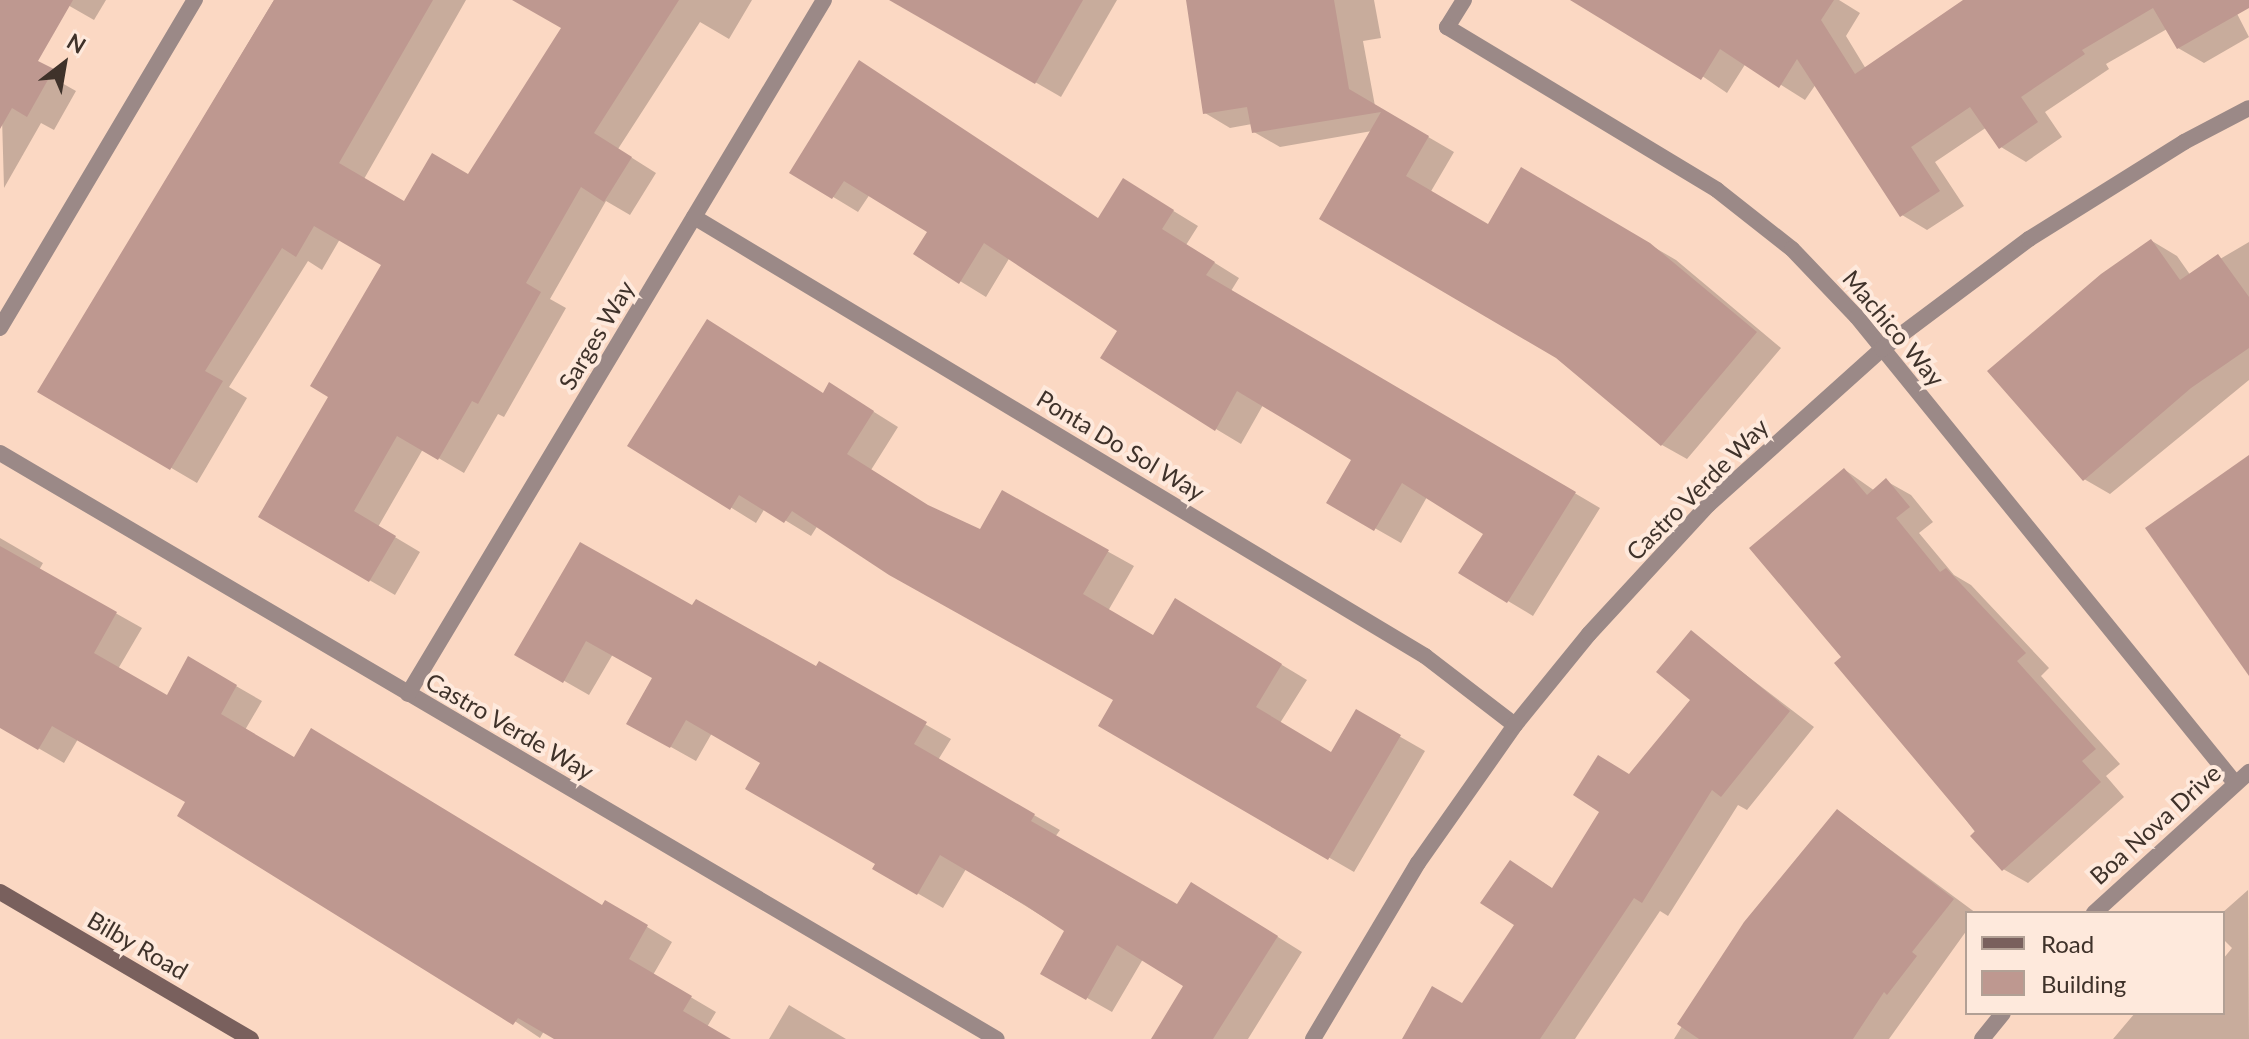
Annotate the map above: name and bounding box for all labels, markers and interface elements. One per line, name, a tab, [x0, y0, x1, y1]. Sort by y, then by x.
north arrow	[24, 24, 104, 104]
text: N	[62, 27, 91, 59]
street label: Machico Way	[1837, 264, 1951, 392]
street label: Sarges Way	[552, 275, 640, 395]
street label: Ponta Do Sol Way	[1032, 383, 1210, 507]
street label: Castro Verde Way	[1620, 412, 1774, 566]
street label: Castro Verde Way	[420, 666, 600, 786]
street label: Boa Nova Drive	[2084, 758, 2226, 890]
street label: Bilby Road	[82, 905, 194, 985]
legend	[1965, 911, 2225, 1015]
text: Road	[2041, 929, 2094, 958]
text: Building	[2041, 969, 2126, 998]

